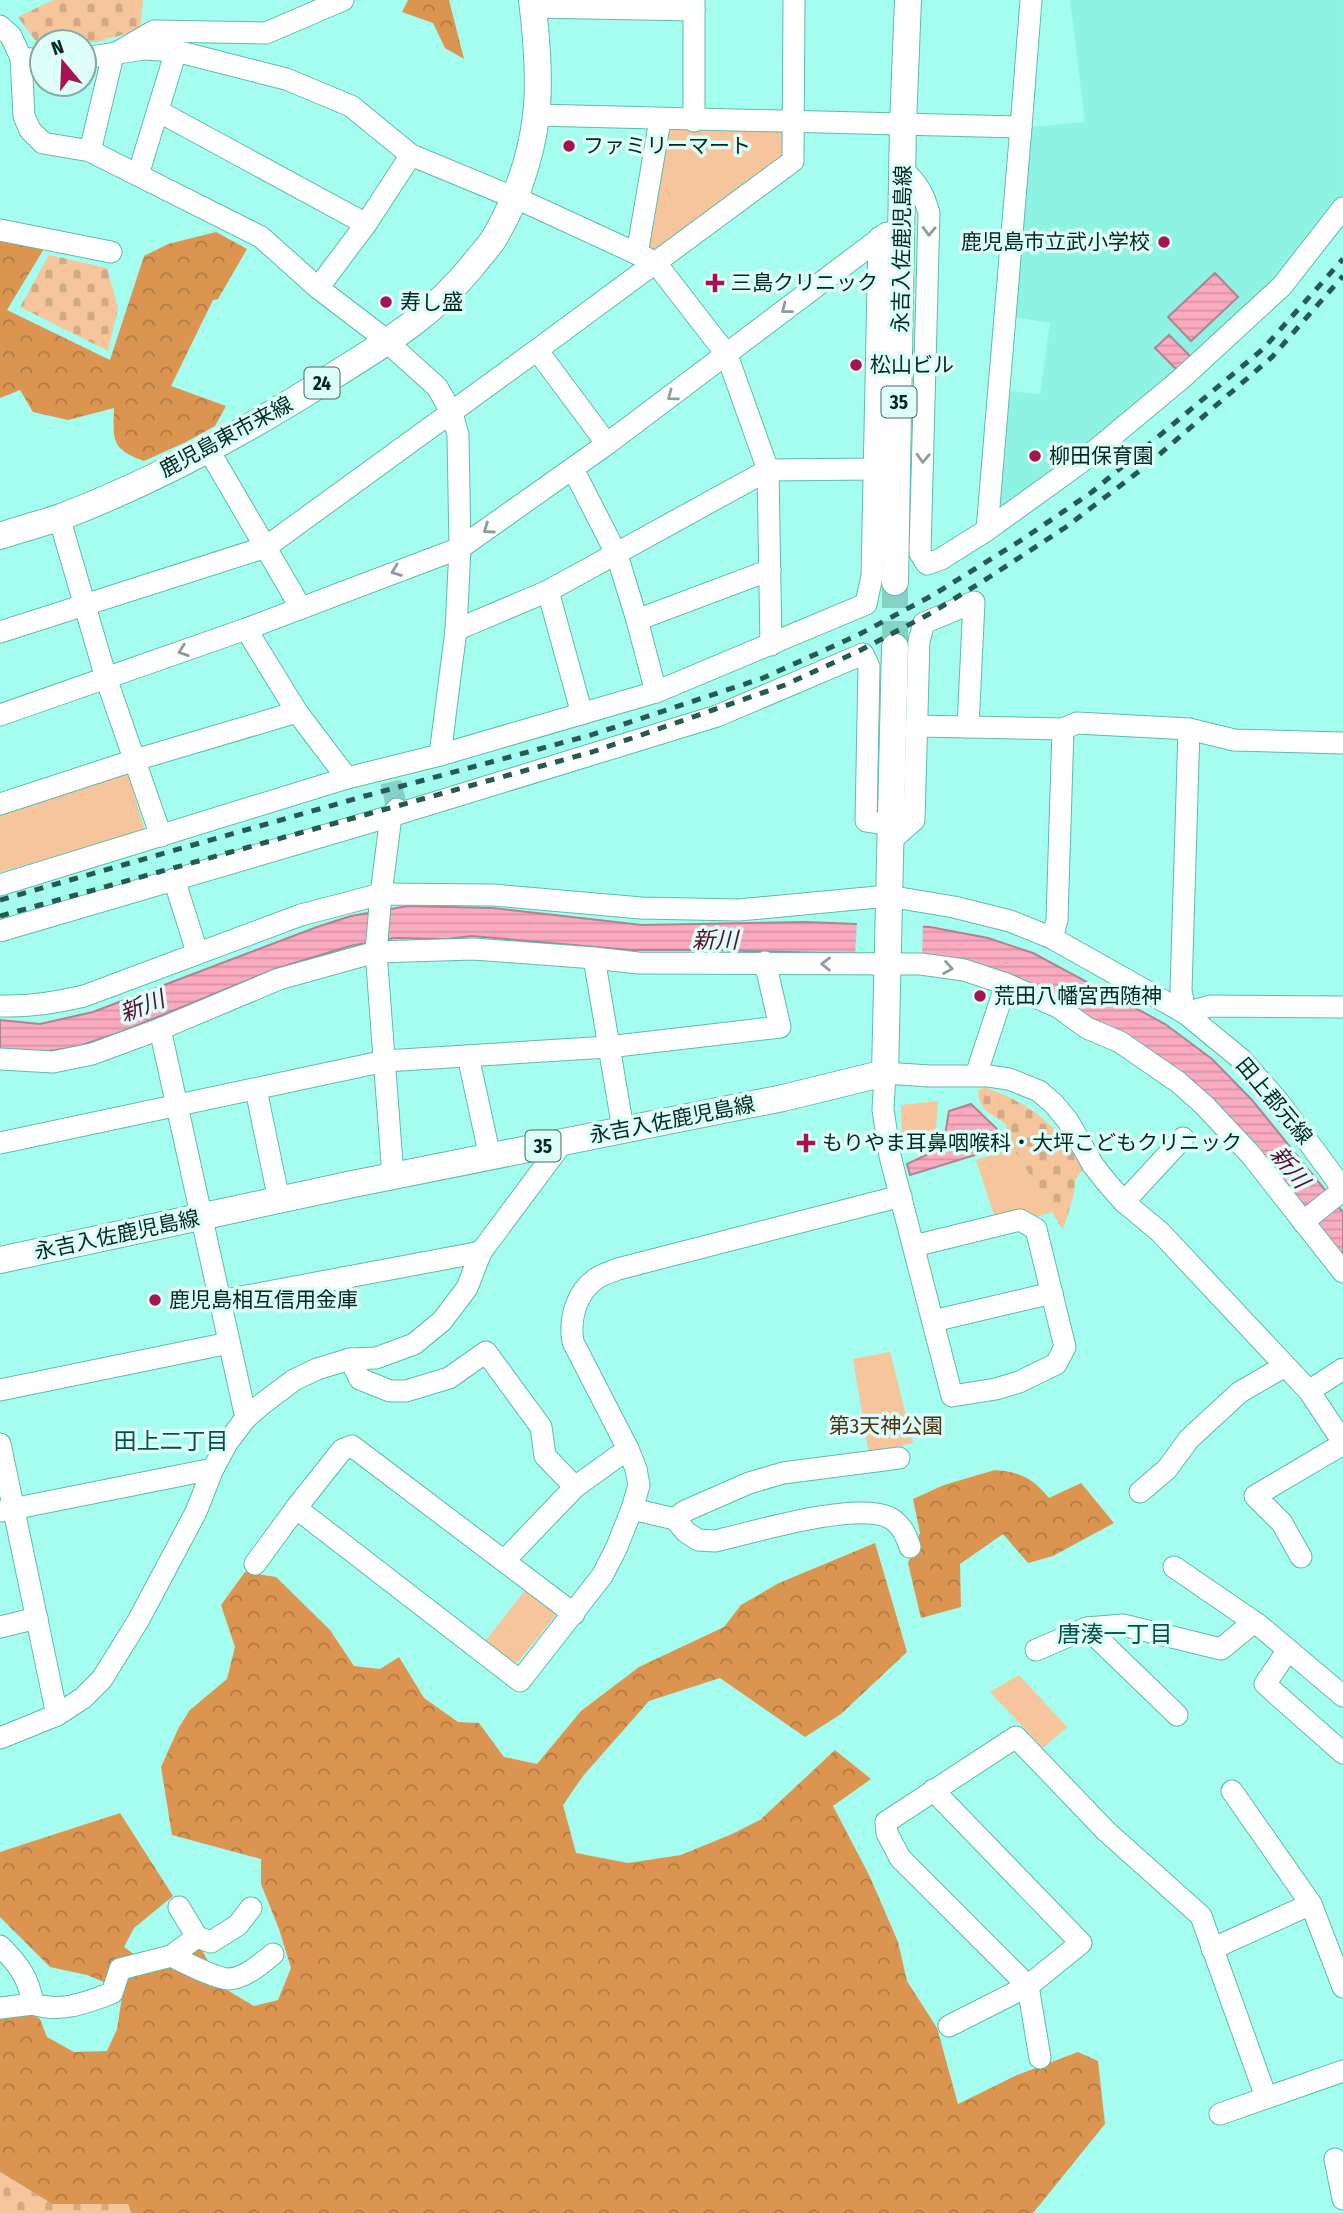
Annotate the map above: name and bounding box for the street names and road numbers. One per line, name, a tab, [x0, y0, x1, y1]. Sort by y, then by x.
street label: 永吉入佐鹿児島線	[888, 165, 916, 333]
road number: 24	[304, 368, 340, 398]
road number: 35	[881, 386, 916, 418]
street label: 鹿児島東市来線	[155, 391, 297, 483]
street label: 田上郡元線	[1230, 1052, 1318, 1150]
street label: 永吉入佐鹿児島線	[587, 1091, 757, 1149]
road number: 35	[526, 1130, 560, 1162]
street label: 永吉入佐鹿児島線	[32, 1205, 202, 1265]

